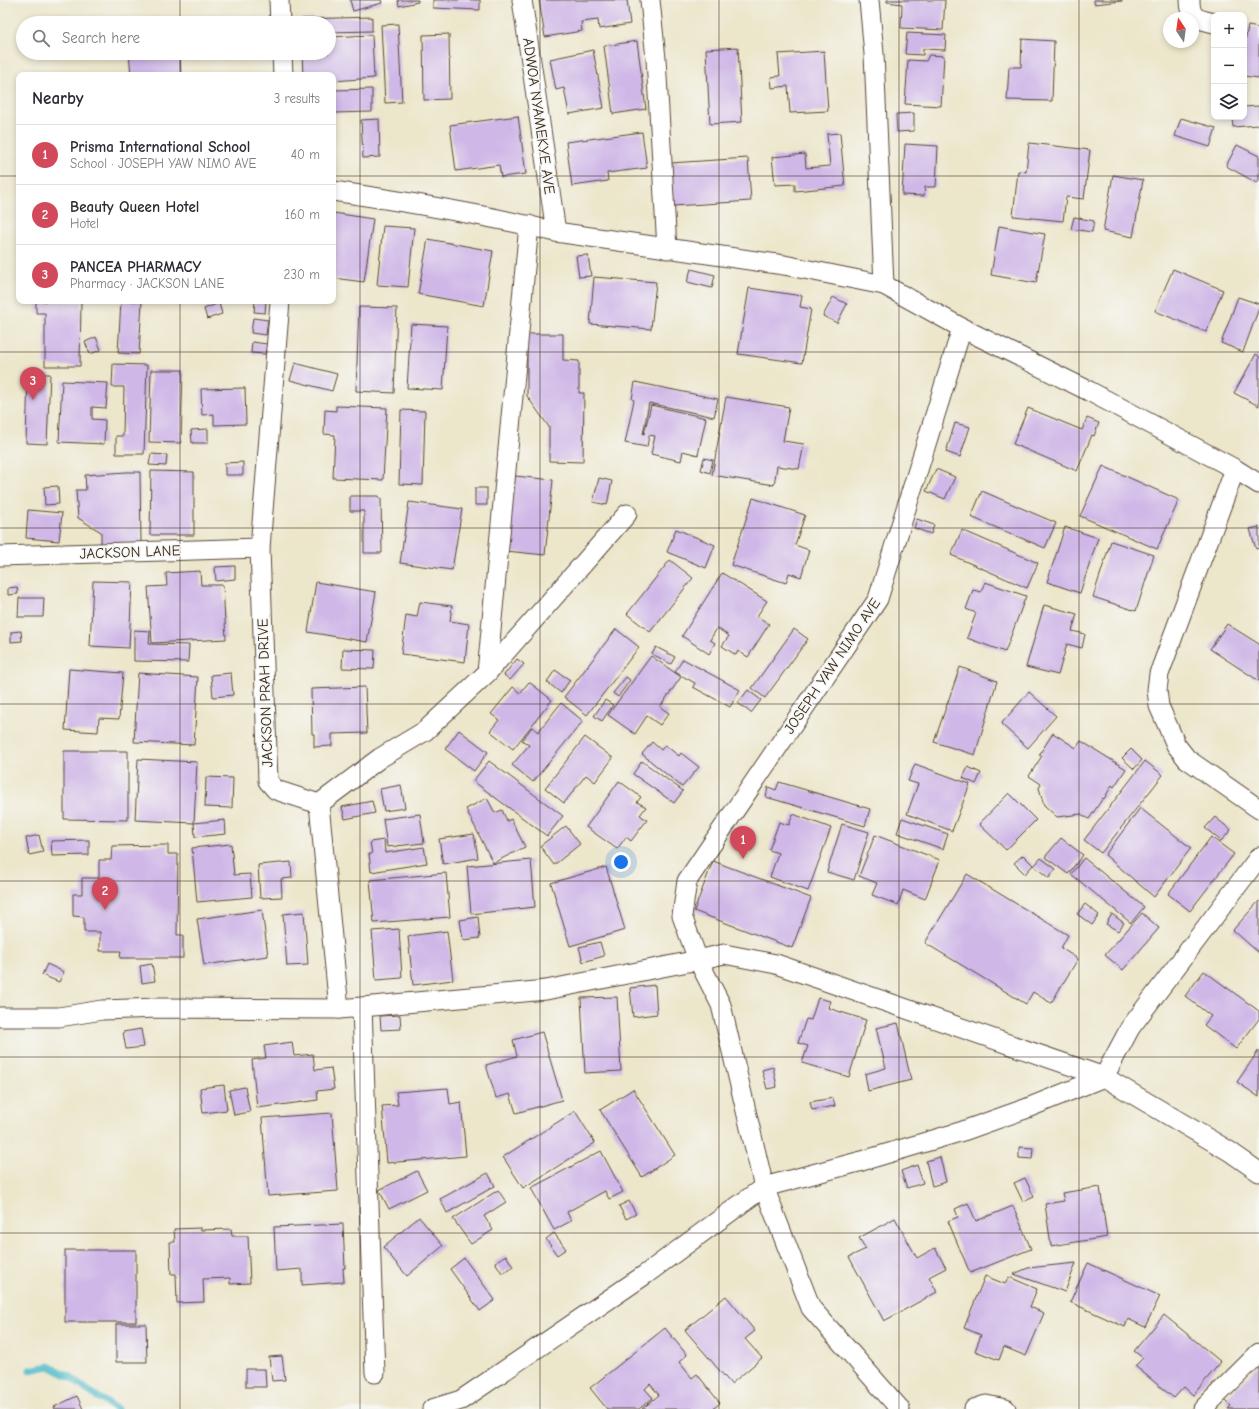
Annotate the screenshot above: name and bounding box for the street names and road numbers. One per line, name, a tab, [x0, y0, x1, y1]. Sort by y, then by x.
street label: ADWOA NYAMEKYE AVE	[519, 37, 559, 195]
street label: JACKSON LANE	[79, 541, 181, 563]
street label: JOSEPH YAW NIMO AVE	[780, 595, 884, 737]
street label: JACKSON PRAH DRIVE	[253, 618, 277, 768]

